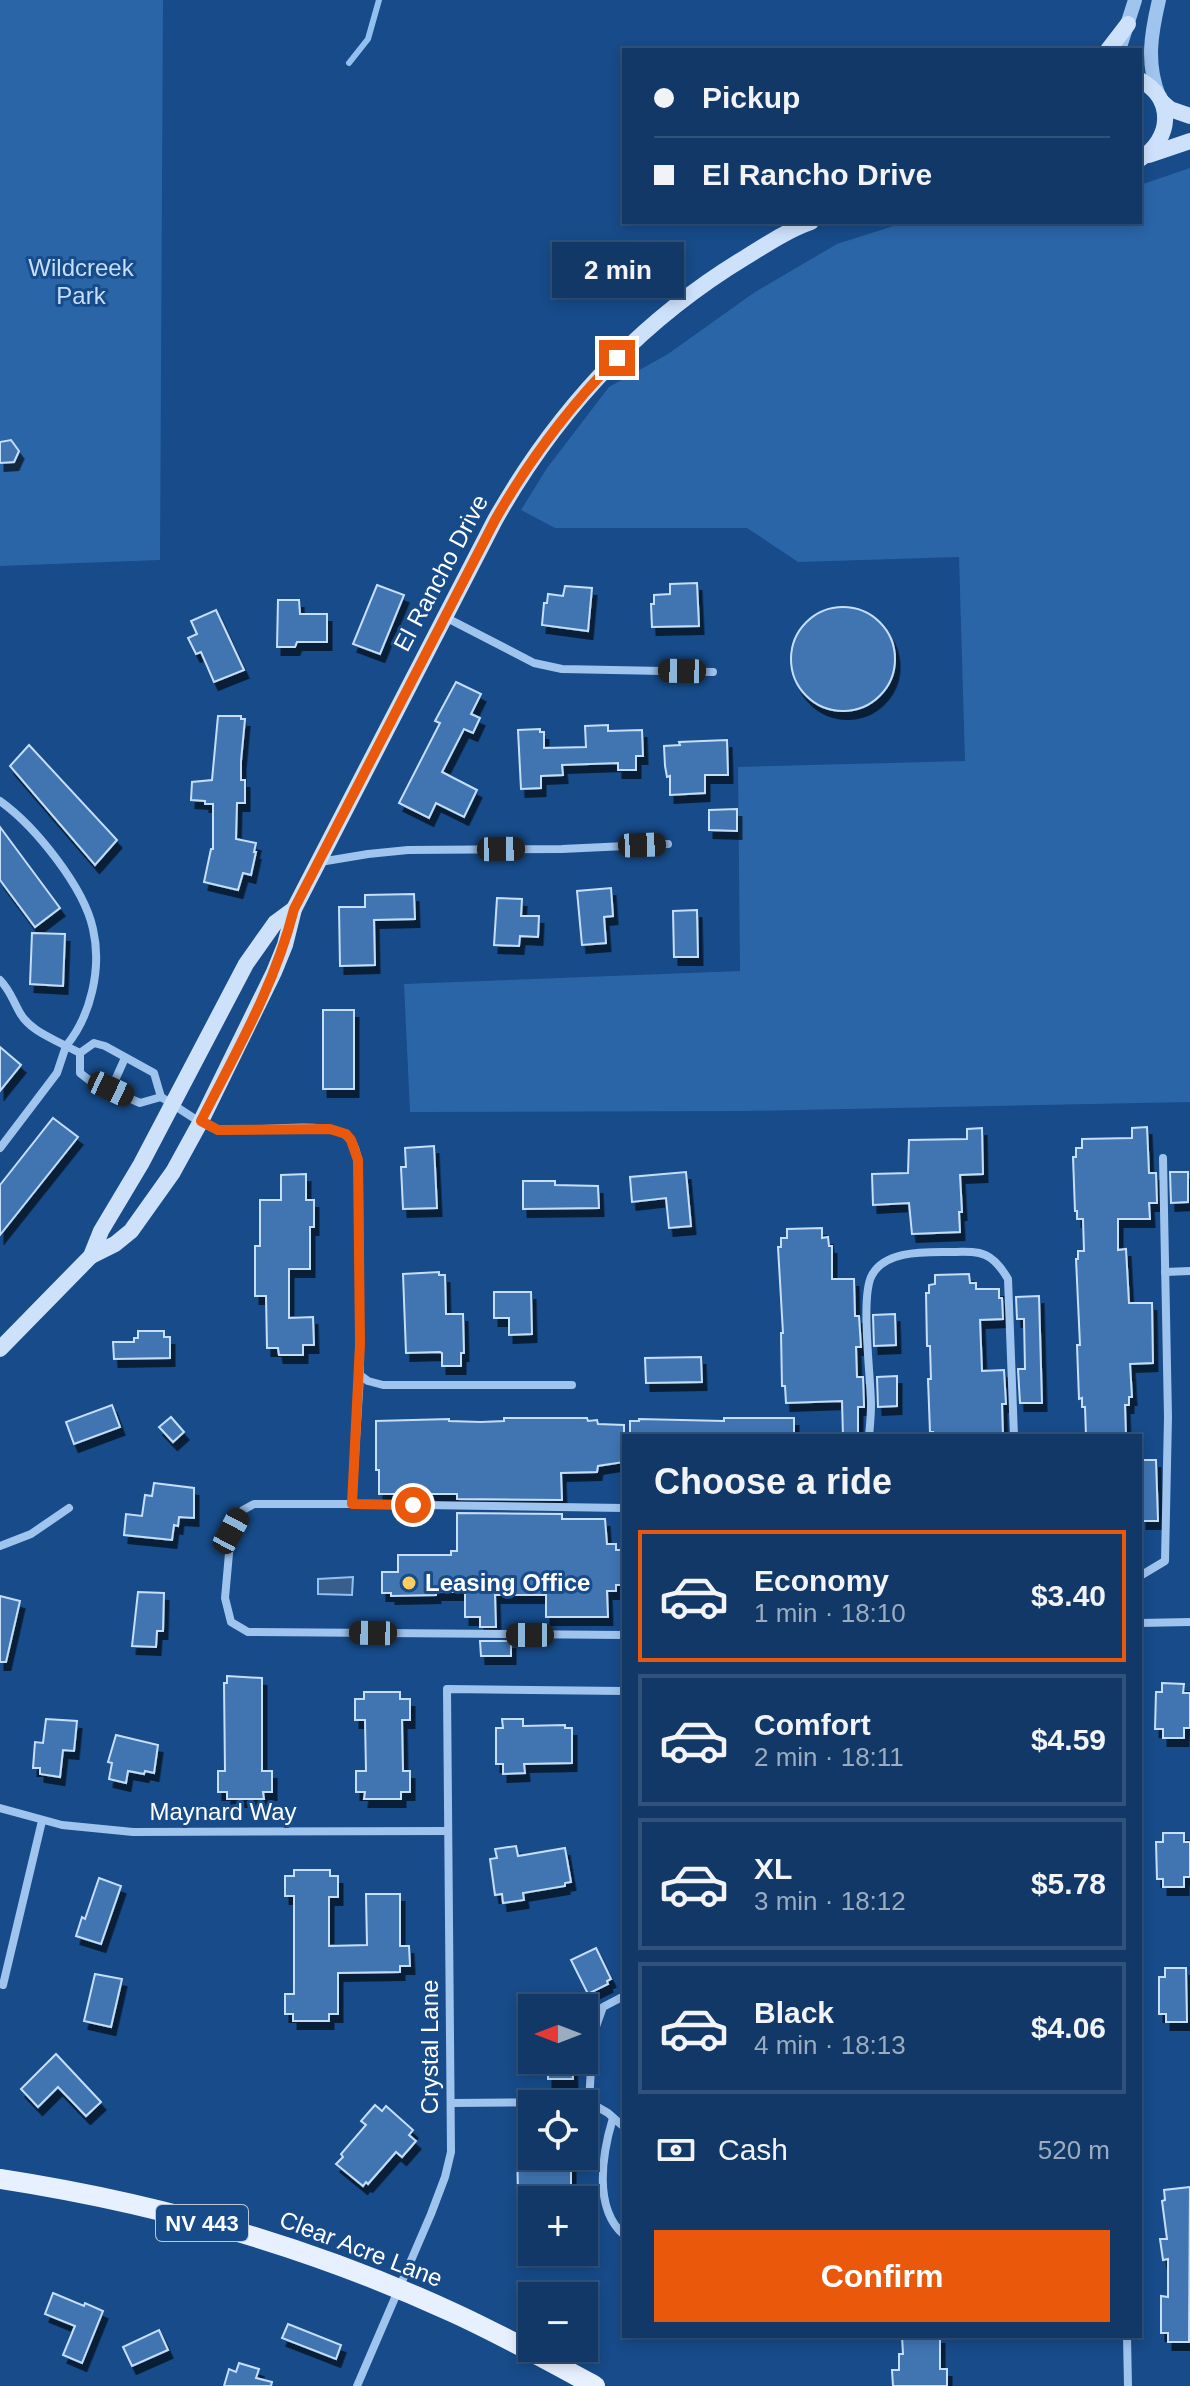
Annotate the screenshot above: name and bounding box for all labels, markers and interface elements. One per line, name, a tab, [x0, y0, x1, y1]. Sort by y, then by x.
text: Pickup	[702, 81, 800, 114]
text: El Rancho Drive	[702, 158, 932, 191]
callout: 2 min	[551, 242, 683, 298]
park label: Wildcreek Park	[28, 254, 135, 309]
text: 2 min	[584, 255, 652, 285]
route end	[599, 340, 635, 376]
street label: El Rancho Drive	[388, 490, 493, 656]
car	[658, 659, 706, 683]
car	[618, 832, 666, 858]
car	[477, 837, 525, 861]
car	[84, 1068, 138, 1110]
text: Choose a ride	[654, 1461, 892, 1502]
route start	[395, 1487, 431, 1523]
car	[209, 1504, 253, 1558]
icon: car	[658, 1560, 730, 1632]
text: Economy	[754, 1564, 889, 1597]
place label: Leasing Office	[425, 1569, 590, 1596]
marker: Leasing Office	[400, 1574, 418, 1592]
text: $3.40	[1031, 1579, 1106, 1612]
text: 1 min · 18:10	[754, 1598, 906, 1628]
car	[349, 1621, 397, 1645]
car	[506, 1623, 554, 1647]
icon: car	[658, 1704, 730, 1776]
text: Comfort	[754, 1708, 871, 1741]
text: $4.59	[1031, 1723, 1106, 1756]
text: 2 min · 18:11	[754, 1742, 904, 1772]
street label: Maynard Way	[149, 1798, 297, 1825]
icon: car	[658, 1848, 730, 1920]
text: XL	[754, 1852, 792, 1885]
text: $5.78	[1031, 1867, 1106, 1900]
text: 3 min · 18:12	[754, 1886, 906, 1916]
street label: Crystal Lane	[416, 1980, 443, 2114]
icon: car	[658, 1992, 730, 2064]
north arrow	[518, 1994, 598, 2074]
map controls	[518, 1994, 598, 2362]
text: Black	[754, 1996, 834, 2029]
text: $4.06	[1031, 2011, 1106, 2044]
text: 4 min · 18:13	[754, 2030, 906, 2060]
button: locate	[518, 2090, 598, 2170]
icon: cash	[654, 2128, 698, 2172]
text: Cash	[718, 2133, 788, 2166]
text: 520 m	[1038, 2135, 1110, 2165]
button: +	[518, 2186, 598, 2266]
road number: NV 443	[156, 2205, 248, 2241]
street label: Clear Acre Lane	[276, 2205, 446, 2292]
button: Confirm	[654, 2230, 1110, 2322]
button: −	[518, 2282, 598, 2362]

